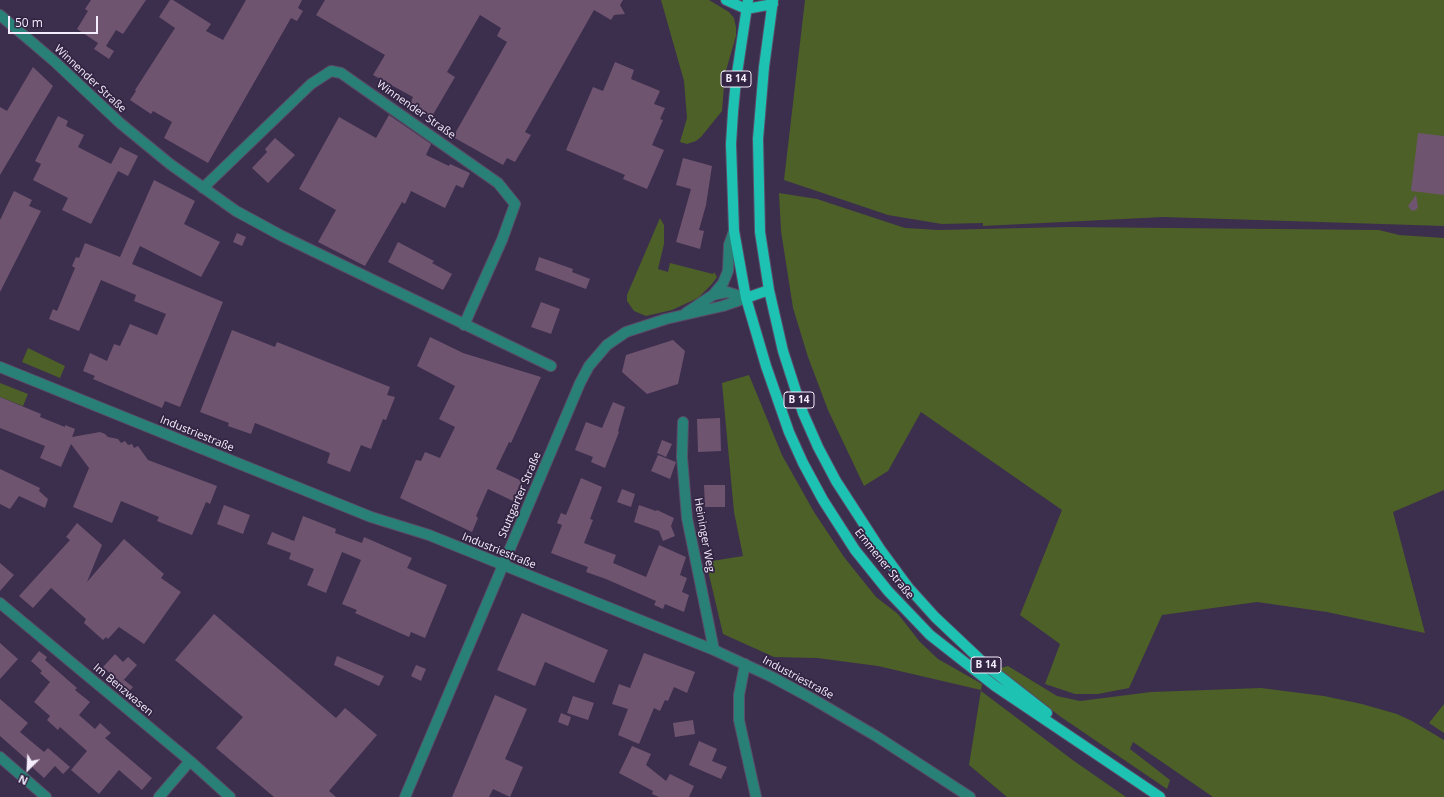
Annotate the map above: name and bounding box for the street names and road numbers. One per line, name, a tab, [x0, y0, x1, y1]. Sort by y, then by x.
street label: Winnender Straße	[51, 42, 129, 116]
road number: B 14	[721, 71, 751, 87]
street label: Winnender Straße	[374, 78, 458, 142]
road number: B 14	[784, 392, 814, 408]
street label: Industriestraße	[158, 413, 236, 455]
street label: Stuttgarter Straße	[496, 450, 544, 540]
street label: Heininger Weg	[691, 497, 717, 573]
street label: Emmener Straße	[852, 526, 916, 602]
street label: Industriestraße	[460, 530, 538, 572]
street label: Industriestraße	[760, 654, 836, 702]
road number: B 14	[971, 657, 1001, 673]
street label: Im Benzwasen	[90, 661, 156, 719]

